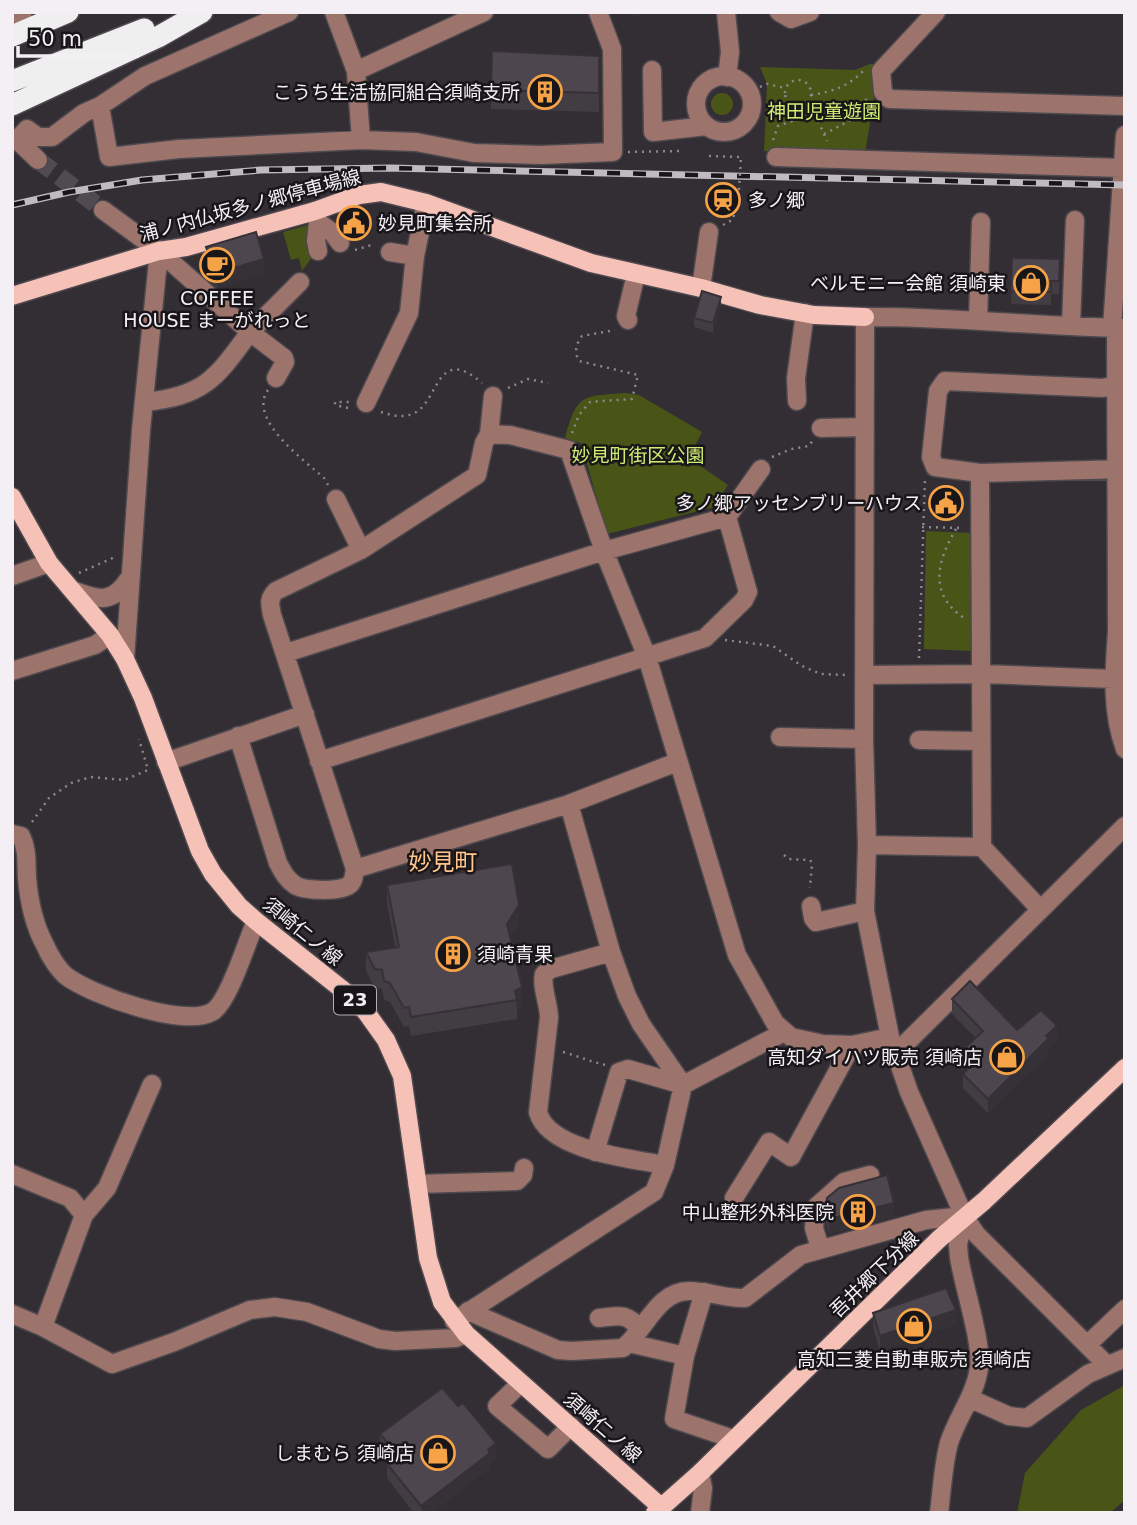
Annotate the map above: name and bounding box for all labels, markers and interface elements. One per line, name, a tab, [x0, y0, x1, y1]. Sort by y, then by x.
scale bar	[18, 14, 136, 58]
text: 50 m	[28, 27, 82, 51]
building icon: こうち生活協同組合須崎支所	[526, 73, 564, 111]
place label: こうち生活協同組合須崎支所	[273, 81, 520, 103]
park label: 神田児童遊園	[767, 100, 881, 122]
street label: 浦ノ内仏坂多ノ郷停車場線	[137, 165, 363, 245]
station icon: 多ノ郷	[704, 181, 742, 219]
place label: 多ノ郷	[748, 189, 805, 211]
public building icon: 妙見町集会所	[335, 204, 373, 242]
place label: 妙見町集会所	[378, 212, 492, 234]
cafe icon: COFFEE HOUSE まーがれっと	[198, 246, 236, 284]
shop icon: ベルモニー会館 須崎東	[1012, 264, 1050, 302]
place label: ベルモニー会館 須崎東	[810, 272, 1006, 294]
place label: COFFEE HOUSE まーがれっと	[123, 287, 311, 331]
park label: 妙見町街区公園	[571, 444, 705, 466]
public building icon: 多ノ郷アッセンブリーハウス	[927, 484, 965, 522]
place label: 多ノ郷アッセンブリーハウス	[676, 492, 922, 514]
district label: 妙見町	[409, 849, 478, 875]
street label: 須崎仁ノ線	[259, 893, 347, 969]
building icon: 須崎青果	[434, 935, 472, 973]
place label: 須崎青果	[477, 943, 553, 965]
road number: 23	[334, 986, 376, 1015]
shop icon: 高知ダイハツ販売 須崎店	[988, 1038, 1026, 1076]
place label: 高知ダイハツ販売 須崎店	[767, 1046, 982, 1068]
building icon: 中山整形外科医院	[839, 1193, 877, 1231]
place label: 中山整形外科医院	[682, 1201, 834, 1223]
street label: 吾井郷下分線	[825, 1226, 923, 1322]
shop icon: 高知三菱自動車販売 須崎店	[895, 1307, 933, 1345]
place label: 高知三菱自動車販売 須崎店	[797, 1348, 1031, 1370]
street label: 須崎仁ノ線	[560, 1388, 646, 1466]
shop icon: しまむら 須崎店	[419, 1434, 457, 1472]
place label: しまむら 須崎店	[275, 1442, 414, 1464]

